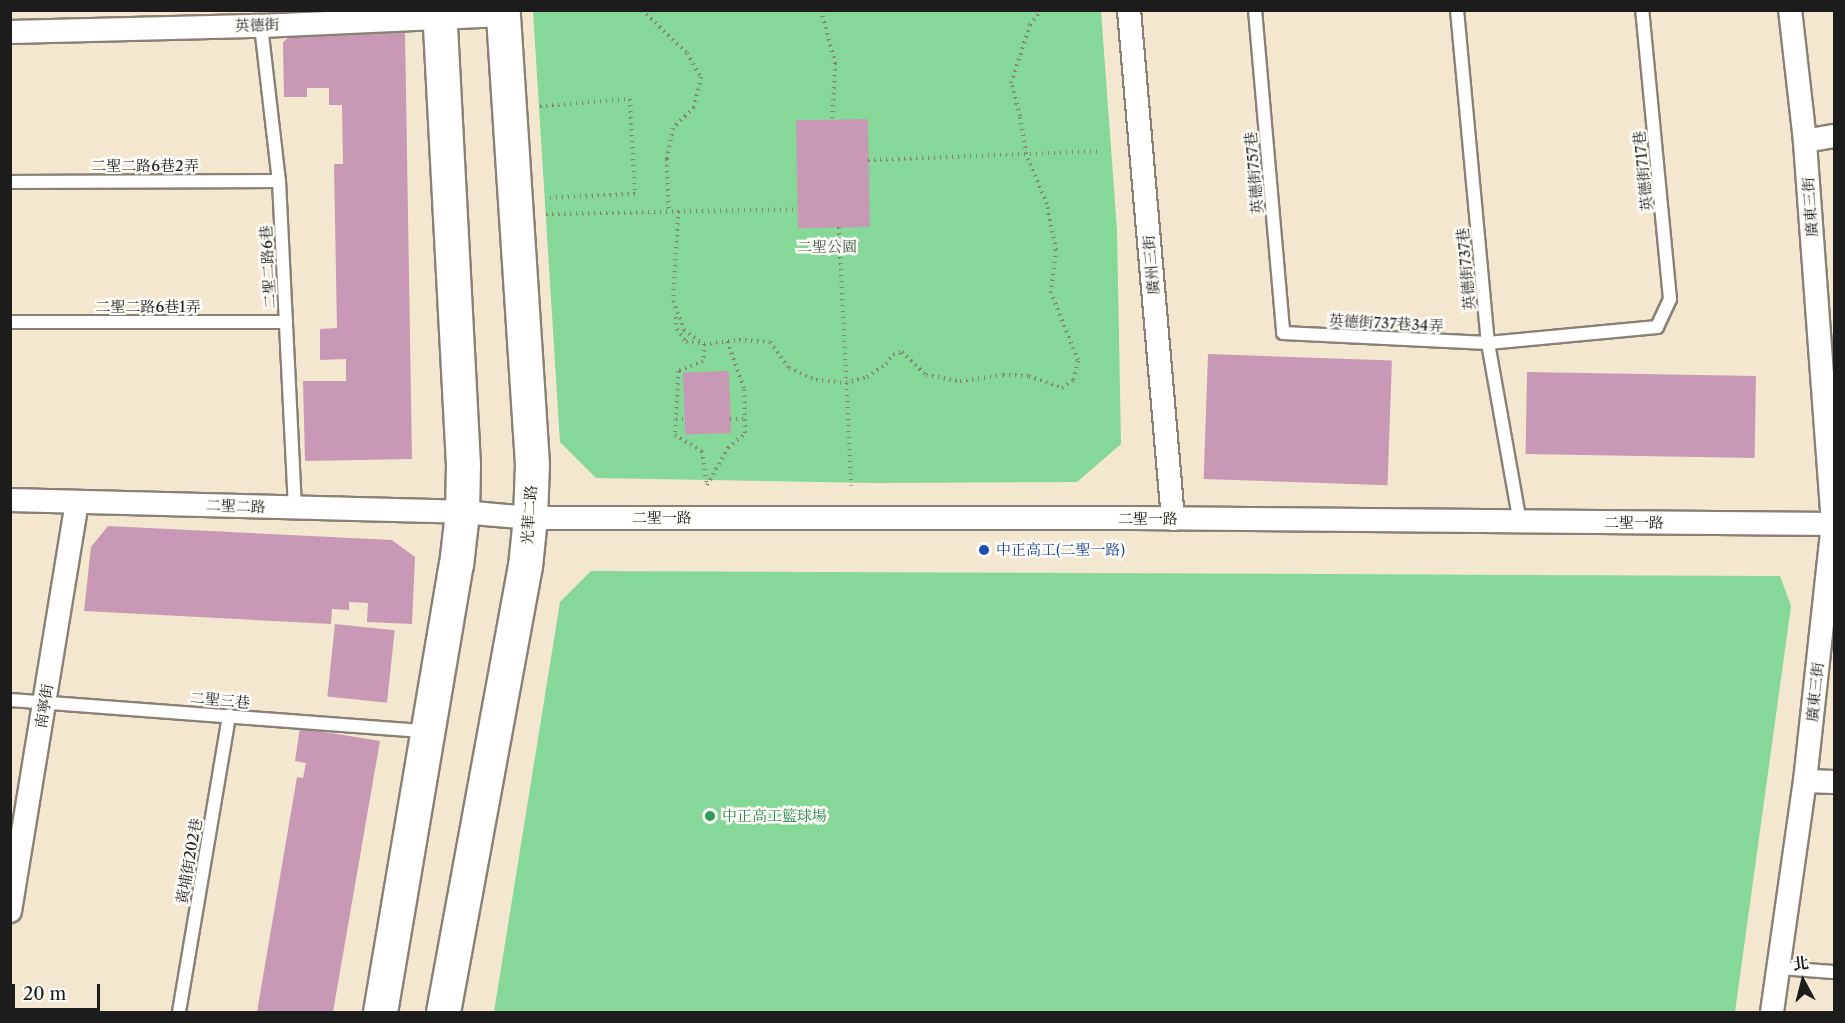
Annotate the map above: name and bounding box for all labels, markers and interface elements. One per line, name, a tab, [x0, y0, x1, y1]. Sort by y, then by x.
street label: 英德街	[234, 15, 280, 35]
street label: 英德街717巷	[1630, 130, 1656, 212]
street label: 英德街757巷	[1241, 131, 1267, 215]
street label: 二聖二路6巷2弄	[91, 157, 199, 175]
street label: 廣東三街	[1799, 176, 1821, 238]
street label: 二聖二路6巷	[257, 225, 279, 309]
street label: 英德街737巷	[1453, 227, 1479, 311]
street label: 廣州三街	[1139, 234, 1163, 296]
park label: 二聖公園	[797, 238, 857, 256]
street label: 二聖二路6巷1弄	[95, 298, 201, 316]
street label: 英德街737巷34弄	[1328, 311, 1444, 335]
street label: 光華二路	[518, 484, 540, 546]
street label: 二聖二路	[206, 496, 266, 516]
street label: 二聖一路	[632, 509, 692, 527]
street label: 二聖一路	[1118, 510, 1178, 528]
street label: 二聖一路	[1604, 514, 1664, 532]
place label: 中正高工(二聖一路)	[996, 541, 1125, 559]
marker: 中正高工(二聖一路)	[977, 543, 991, 557]
street label: 廣東三街	[1803, 661, 1827, 723]
street label: 南寧街	[32, 682, 56, 730]
street label: 二聖三巷	[189, 688, 251, 712]
place label: 中正高工籃球場	[722, 807, 827, 825]
marker: 中正高工籃球場	[703, 809, 717, 823]
street label: 黃埔街202巷	[173, 817, 205, 905]
north arrow	[1773, 951, 1833, 1011]
text: 北	[1792, 952, 1810, 974]
scale bar	[15, 972, 104, 1010]
text: 20 m	[23, 983, 66, 1005]

